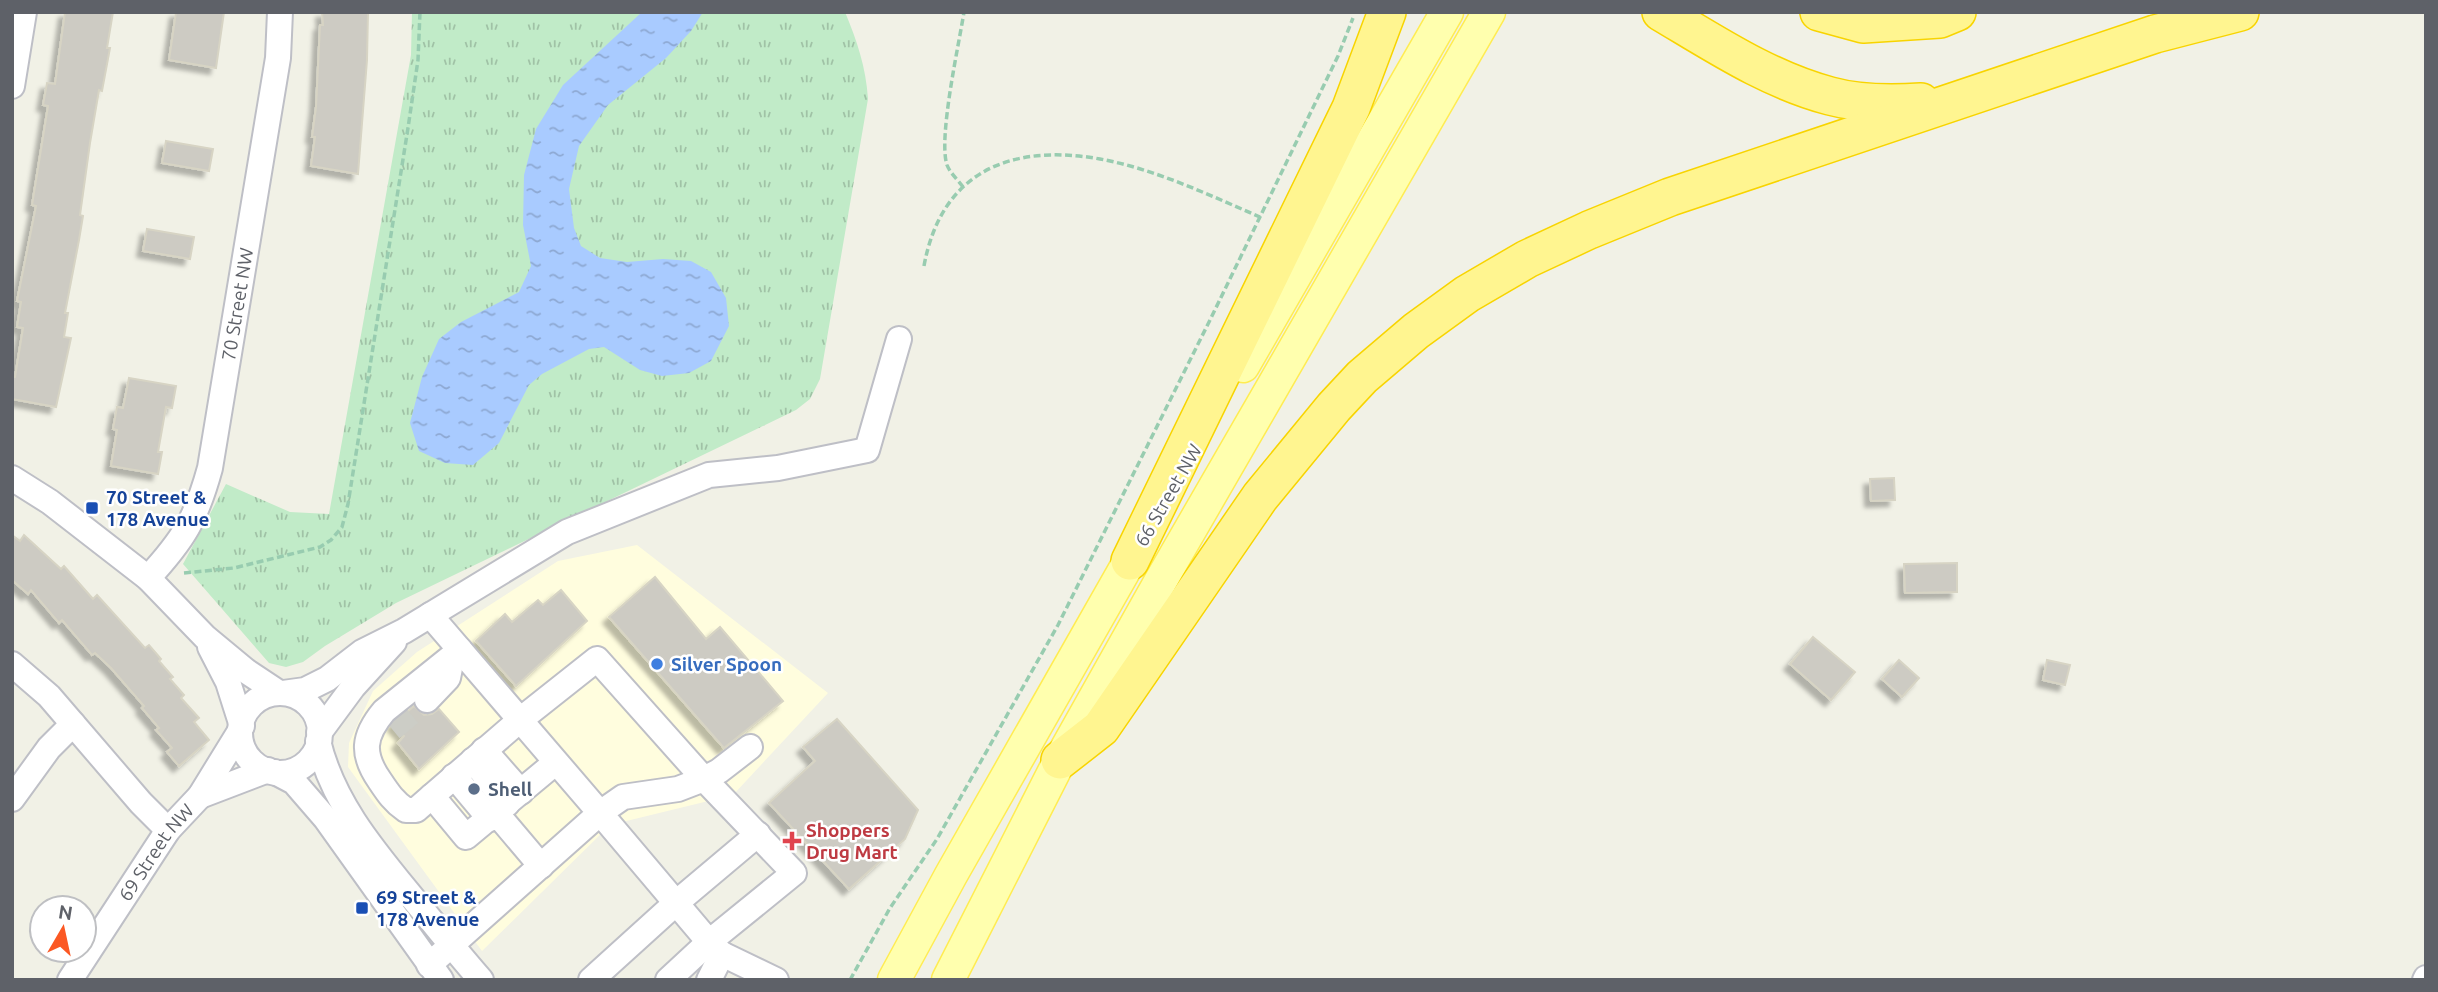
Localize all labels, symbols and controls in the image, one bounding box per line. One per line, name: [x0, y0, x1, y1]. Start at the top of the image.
street label: 70 Street NW: [217, 246, 257, 362]
street label: 66 Street NW: [1130, 440, 1206, 550]
place label: 70 Street & 178 Avenue: [106, 486, 210, 530]
marker: 70 Street & 178 Avenue: [84, 500, 100, 516]
place label: Silver Spoon: [671, 653, 782, 675]
marker: Silver Spoon: [649, 656, 665, 672]
place label: Shell: [488, 778, 533, 800]
marker: Shell: [466, 781, 482, 797]
street label: 69 Street NW: [114, 799, 198, 905]
place label: Shoppers Drug Mart: [806, 819, 898, 863]
marker: Shoppers Drug Mart: [784, 833, 800, 849]
place label: 69 Street & 178 Avenue: [376, 886, 480, 930]
north arrow: [28, 894, 98, 964]
text: N: [57, 900, 74, 924]
marker: 69 Street & 178 Avenue: [354, 900, 370, 916]

